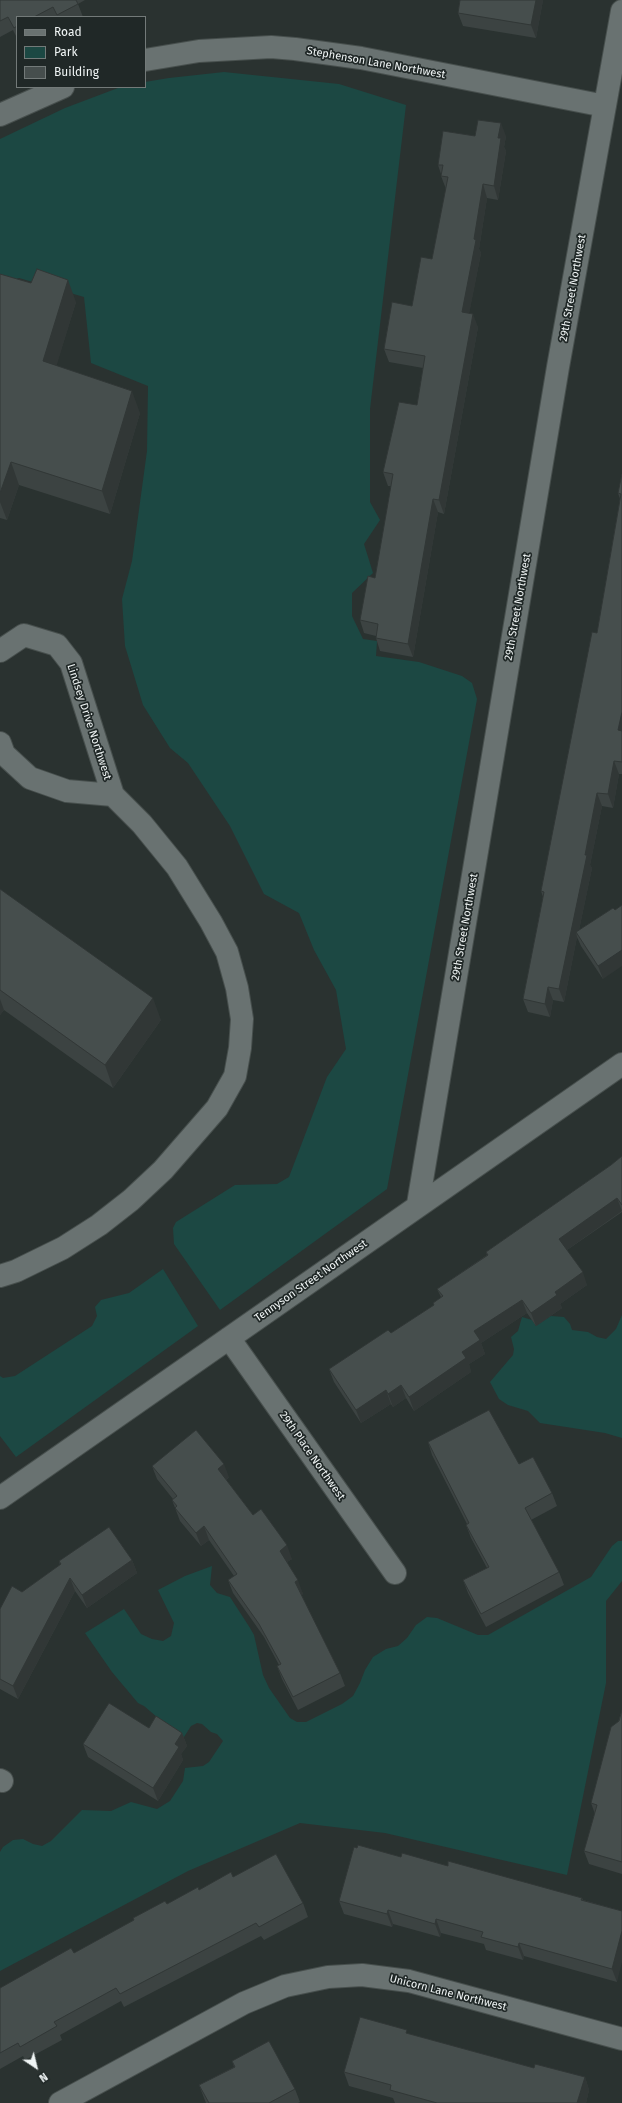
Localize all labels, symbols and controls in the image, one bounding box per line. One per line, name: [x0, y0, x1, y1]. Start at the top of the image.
legend: [16, 16, 146, 88]
text: Road: [54, 25, 82, 39]
street label: Stephenson Lane Northwest: [306, 44, 446, 82]
text: Park: [54, 45, 78, 59]
text: Building: [54, 65, 99, 79]
street label: 29th Street Northwest: [557, 233, 589, 343]
street label: 29th Street Northwest: [502, 552, 534, 662]
street label: Lindsey Drive Northwest: [64, 662, 114, 782]
street label: 29th Street Northwest: [449, 872, 481, 982]
street label: Tennyson Street Northwest: [252, 1237, 370, 1325]
street label: 29th Place Northwest: [276, 1409, 348, 1503]
street label: Unicorn Lane Northwest: [388, 1972, 508, 2014]
north arrow: [16, 2047, 56, 2087]
text: N: [36, 2070, 50, 2085]

